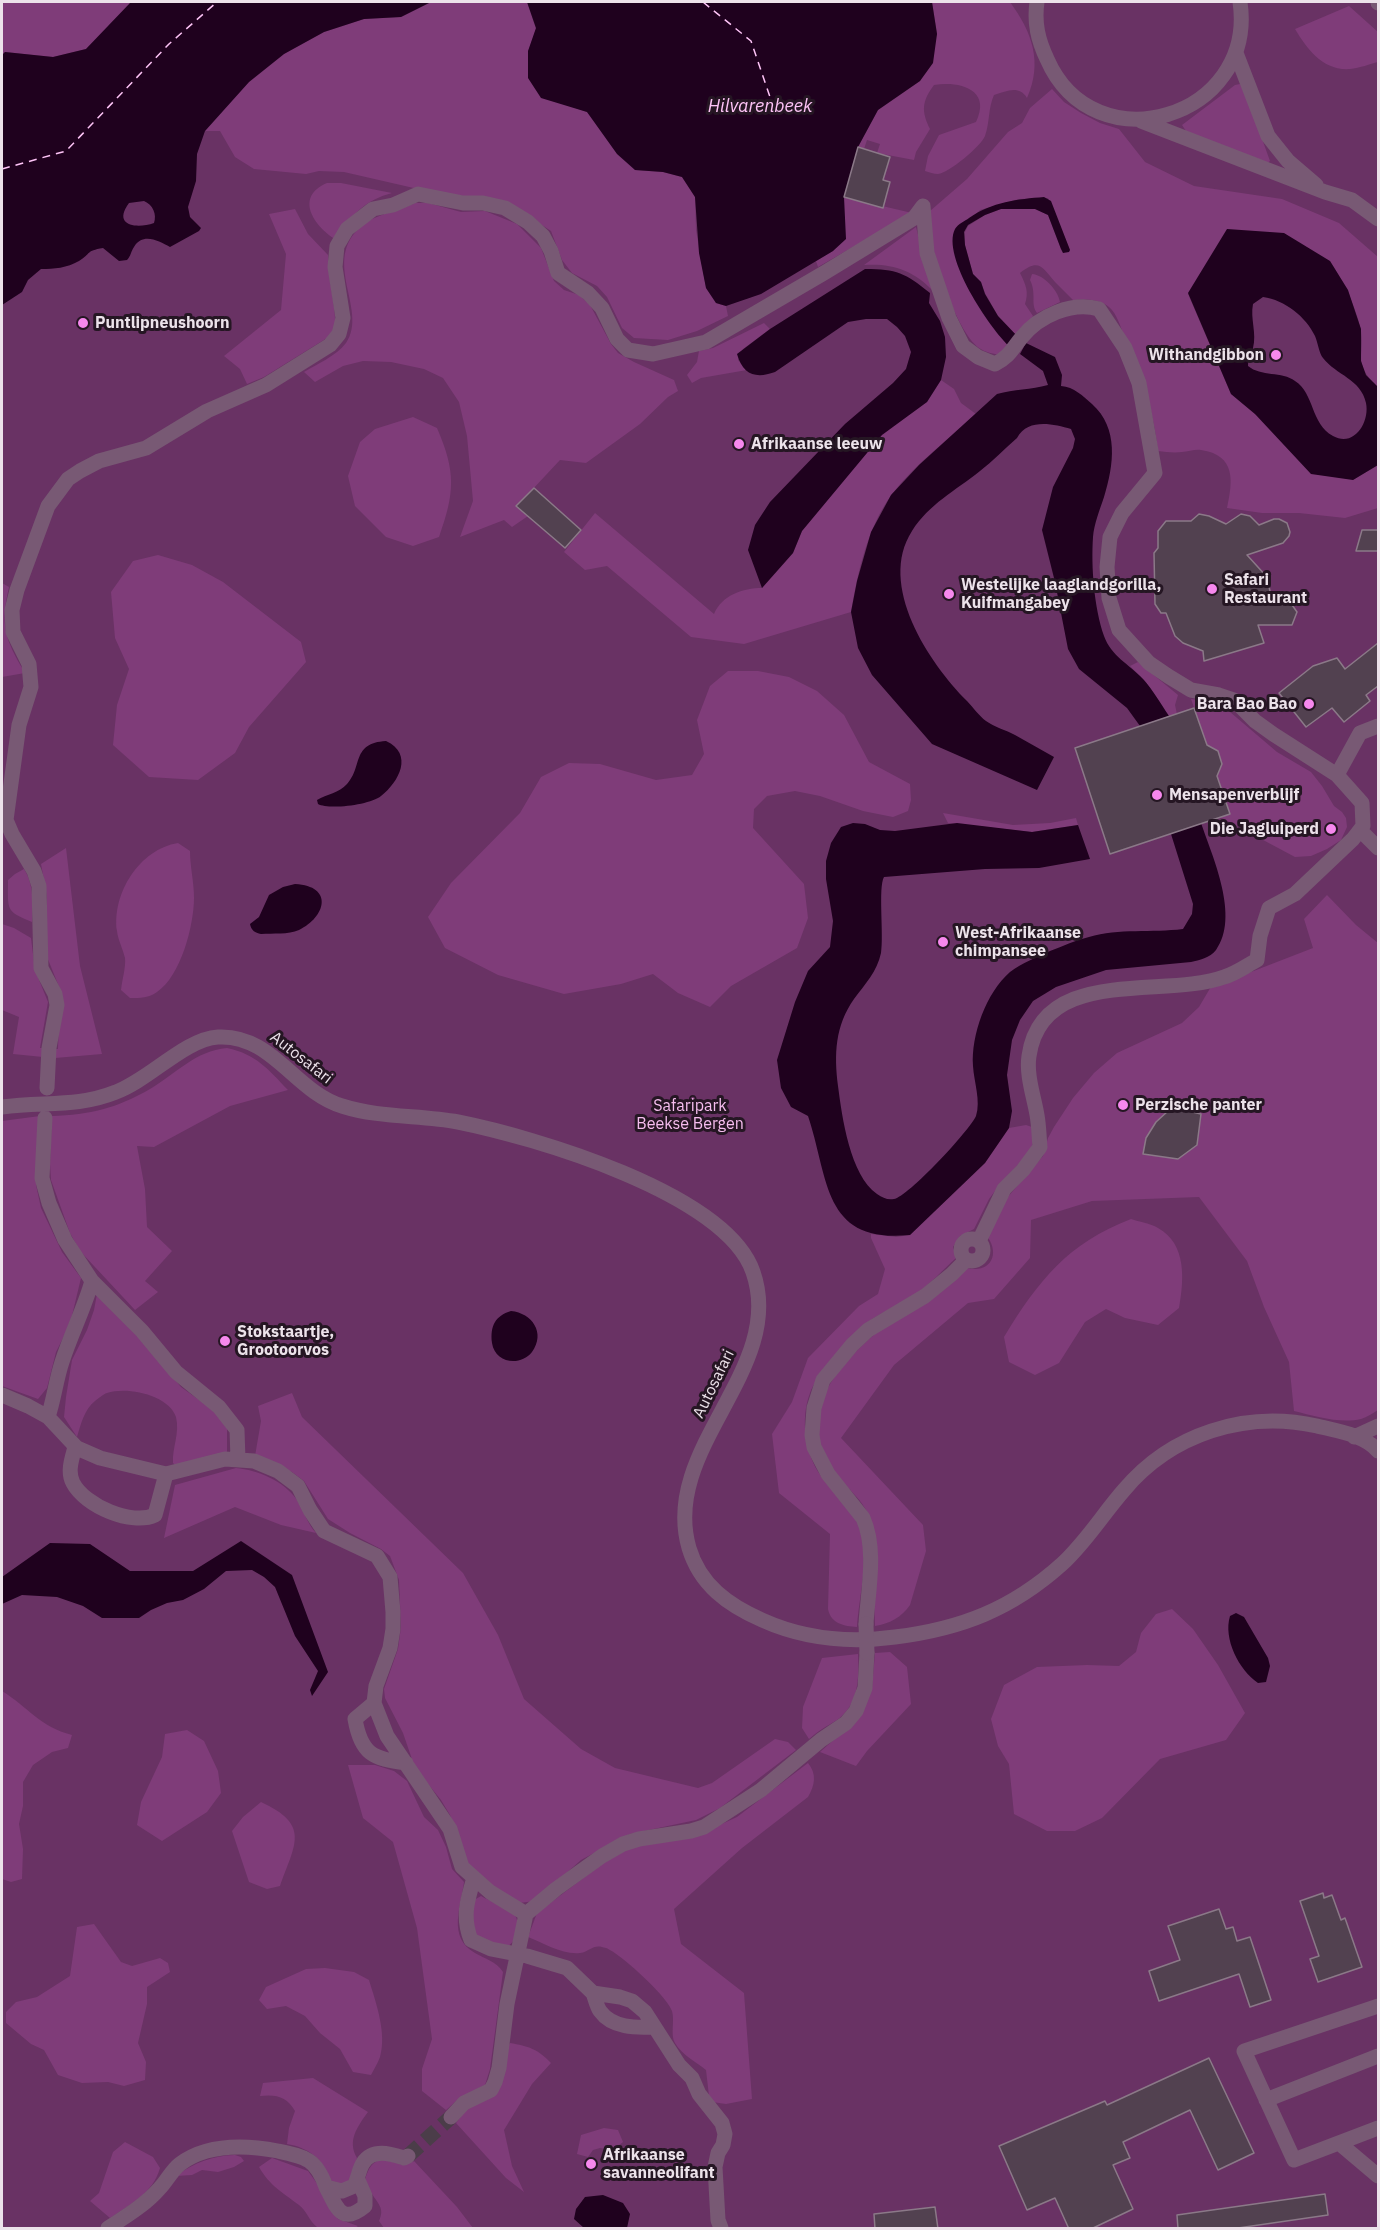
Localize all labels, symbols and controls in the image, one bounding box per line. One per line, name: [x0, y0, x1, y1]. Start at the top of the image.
water label: Hilvarenbeek: [708, 96, 812, 118]
place label: Puntlipneushoorn: [95, 313, 230, 333]
marker: Puntlipneushoorn: [76, 316, 90, 330]
place label: Withandgibbon: [1148, 345, 1264, 365]
marker: Withandgibbon: [1269, 348, 1283, 362]
place label: Afrikaanse leeuw: [751, 434, 882, 454]
marker: Afrikaanse leeuw: [732, 437, 746, 451]
place label: Safari Restaurant: [1224, 570, 1307, 608]
place label: Westelijke laaglandgorilla, Kuifmangabey: [961, 575, 1161, 613]
marker: Safari Restaurant: [1205, 582, 1219, 596]
marker: Westelijke laaglandgorilla, Kuifmangabey: [942, 587, 956, 601]
place label: Bara Bao Bao: [1197, 694, 1297, 714]
marker: Bara Bao Bao: [1302, 697, 1316, 711]
place label: Mensapenverblijf: [1169, 785, 1299, 805]
marker: Mensapenverblijf: [1150, 788, 1164, 802]
place label: Die Jagluiperd: [1210, 819, 1319, 839]
marker: Die Jagluiperd: [1324, 822, 1338, 836]
place label: West-Afrikaanse chimpansee: [955, 923, 1081, 961]
marker: West-Afrikaanse chimpansee: [936, 935, 950, 949]
street label: Autosafari: [266, 1028, 336, 1088]
place label: Perzische panter: [1135, 1095, 1262, 1115]
park label: Safaripark Beekse Bergen: [636, 1096, 744, 1134]
marker: Perzische panter: [1116, 1098, 1130, 1112]
place label: Stokstaartje, Grootoorvos: [237, 1322, 334, 1360]
marker: Stokstaartje, Grootoorvos: [218, 1334, 232, 1348]
street label: Autosafari: [689, 1347, 739, 1421]
place label: Afrikaanse savanneolifant: [603, 2145, 715, 2183]
marker: Afrikaanse savanneolifant: [584, 2157, 598, 2171]

